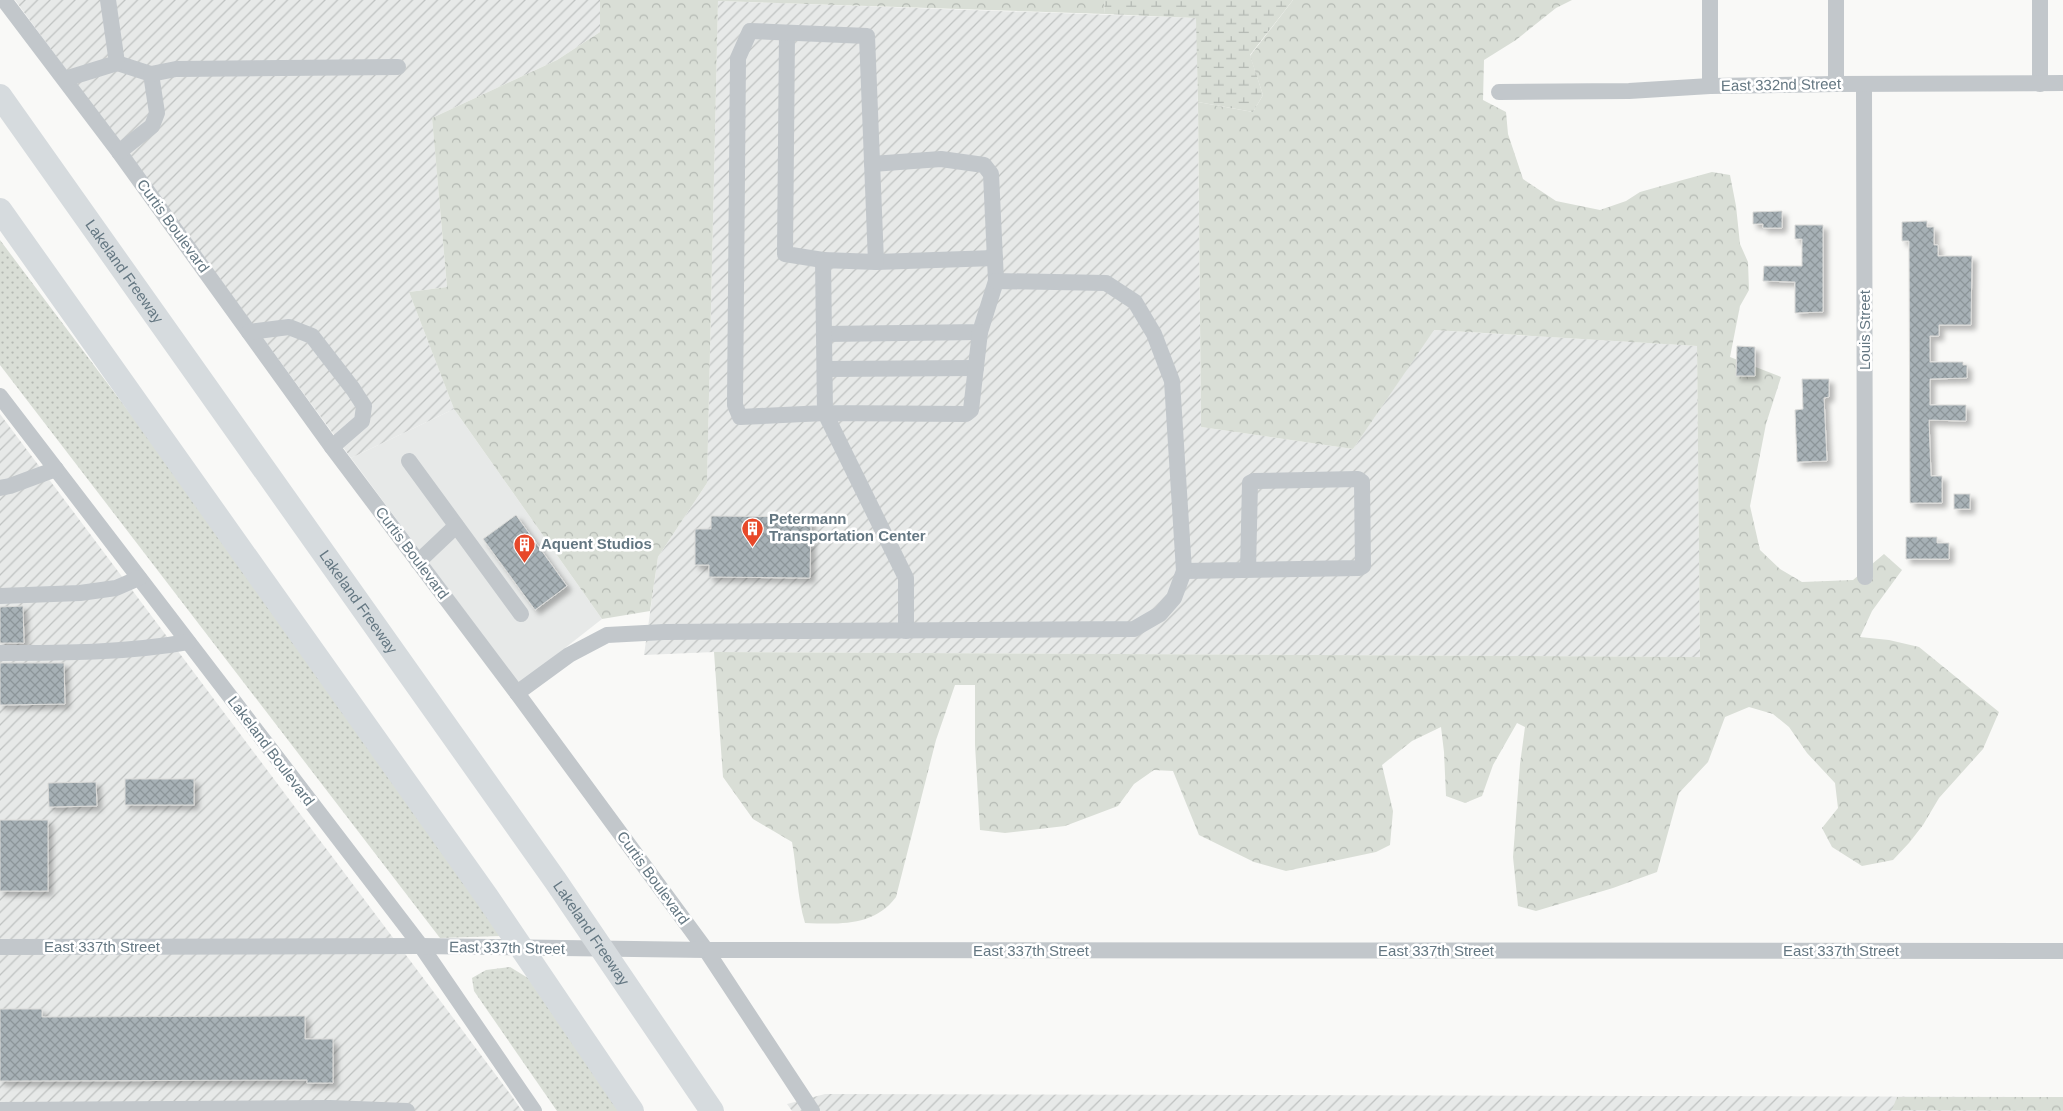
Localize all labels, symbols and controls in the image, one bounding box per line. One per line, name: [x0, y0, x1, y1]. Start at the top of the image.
street label: East 332nd Street: [1721, 75, 1842, 94]
street label: Curtis Boulevard: [134, 176, 213, 276]
street label: Lakeland Freeway: [82, 216, 167, 327]
street label: Louis Street: [1856, 289, 1873, 370]
street label: Curtis Boulevard: [372, 503, 453, 602]
place label: Petermann Transportation Center: [769, 510, 926, 544]
building icon: Petermann Transportation Center: [741, 516, 765, 547]
building icon: Aquent Studios: [513, 532, 537, 563]
place label: Aquent Studios: [541, 535, 652, 552]
street label: Lakeland Freeway: [316, 547, 401, 657]
street label: Lakeland Boulevard: [225, 693, 318, 809]
street label: Curtis Boulevard: [614, 828, 693, 928]
street label: Lakeland Freeway: [550, 878, 633, 989]
street label: East 337th Street: [44, 938, 161, 955]
street label: East 337th Street: [449, 938, 566, 957]
street label: East 337th Street: [973, 942, 1090, 959]
street label: East 337th Street: [1378, 942, 1495, 959]
street label: East 337th Street: [1783, 942, 1900, 959]

